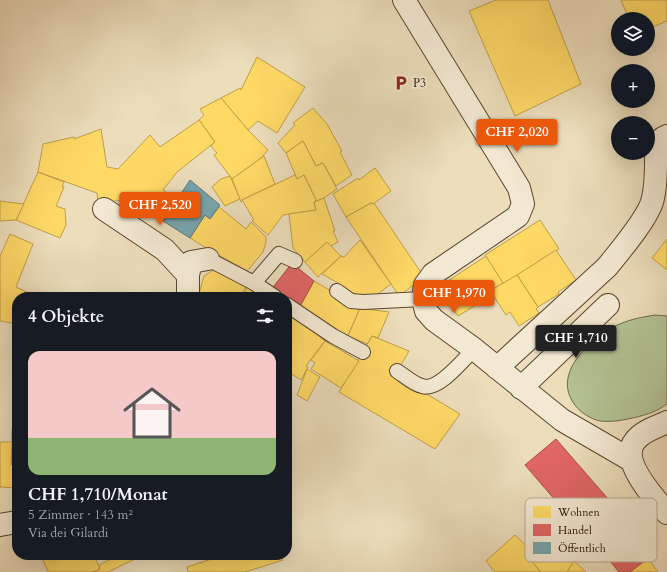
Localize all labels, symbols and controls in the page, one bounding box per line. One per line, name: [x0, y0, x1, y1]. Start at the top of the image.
map controls: [611, 12, 655, 160]
button: layers: [611, 12, 655, 56]
button: +: [611, 64, 655, 108]
parking icon: P3: [392, 74, 410, 92]
place label: P3: [413, 75, 426, 91]
button: −: [611, 116, 655, 160]
pin: CHF 2,020: [471, 119, 563, 153]
text: CHF 2,020: [485, 123, 549, 141]
pin: CHF 2,520: [114, 192, 206, 226]
text: CHF 2,520: [128, 196, 192, 214]
pin: CHF 1,970: [408, 280, 500, 314]
text: CHF 1,970: [422, 284, 486, 302]
text: 4 Objekte: [28, 305, 104, 328]
icon: filters: [254, 305, 276, 327]
pin: CHF 1,710: [530, 325, 622, 359]
text: CHF 1,710: [544, 329, 608, 347]
icon: home: [116, 377, 188, 449]
text: CHF 1,710/Monat: [28, 483, 168, 506]
legend: [525, 498, 657, 562]
text: Wohnen: [557, 505, 600, 520]
text: 5 Zimmer · 143 m²: [28, 506, 133, 524]
text: Handel: [558, 523, 592, 538]
text: Via dei Gilardi: [28, 524, 108, 542]
text: Öffentlich: [558, 541, 606, 556]

